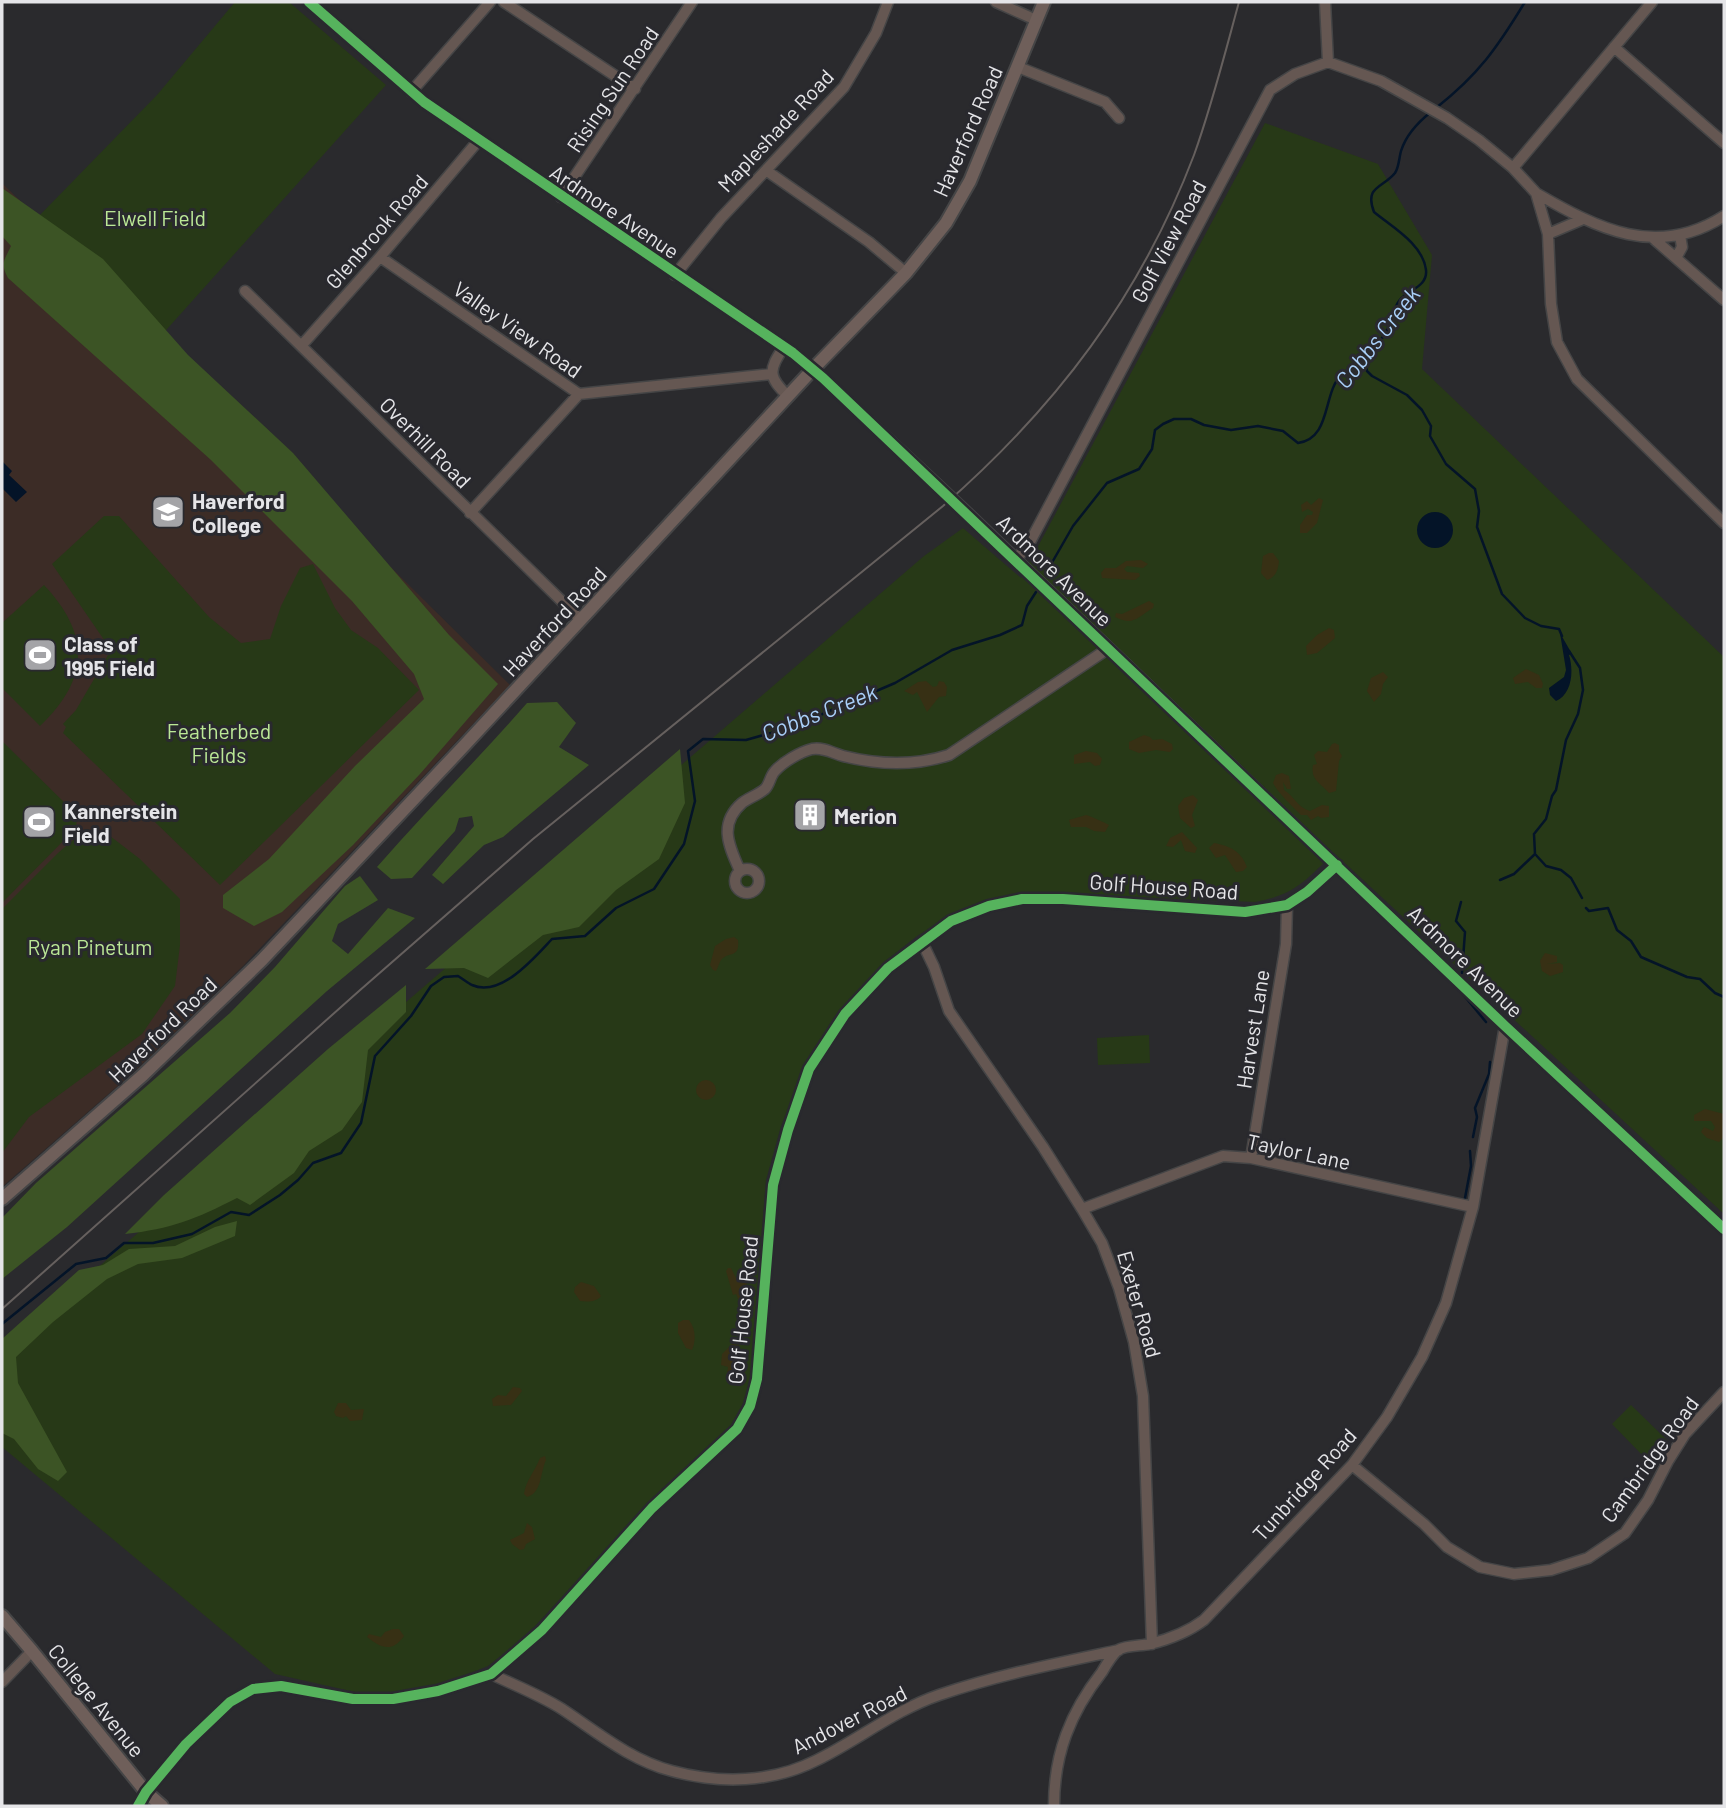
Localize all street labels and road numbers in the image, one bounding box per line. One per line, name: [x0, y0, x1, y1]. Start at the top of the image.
street label: Rising Sun Road: [561, 22, 663, 156]
street label: Haverford Road: [927, 62, 1007, 200]
street label: Mapleshade Road: [712, 63, 838, 197]
street label: Ardmore Avenue: [546, 159, 684, 263]
street label: Glenbrook Road: [320, 169, 432, 293]
street label: Golf View Road: [1125, 175, 1211, 307]
street label: Valley View Road: [449, 275, 587, 383]
street label: Overhill Road: [375, 391, 477, 493]
street label: Ardmore Avenue: [992, 509, 1118, 631]
street label: Haverford Road: [497, 561, 611, 681]
street label: Golf House Road: [1089, 868, 1239, 904]
street label: Ardmore Avenue: [1403, 900, 1529, 1022]
street label: Harvest Lane: [1230, 968, 1274, 1090]
street label: Haverford Road: [103, 971, 221, 1087]
street label: Taylor Lane: [1245, 1128, 1353, 1174]
street label: Golf House Road: [722, 1235, 762, 1385]
street label: Exeter Road: [1113, 1248, 1167, 1360]
street label: Cambridge Road: [1595, 1391, 1703, 1527]
street label: Tunbridge Road: [1247, 1423, 1361, 1545]
street label: College Avenue: [44, 1638, 150, 1762]
street label: Andover Road: [787, 1679, 911, 1759]

